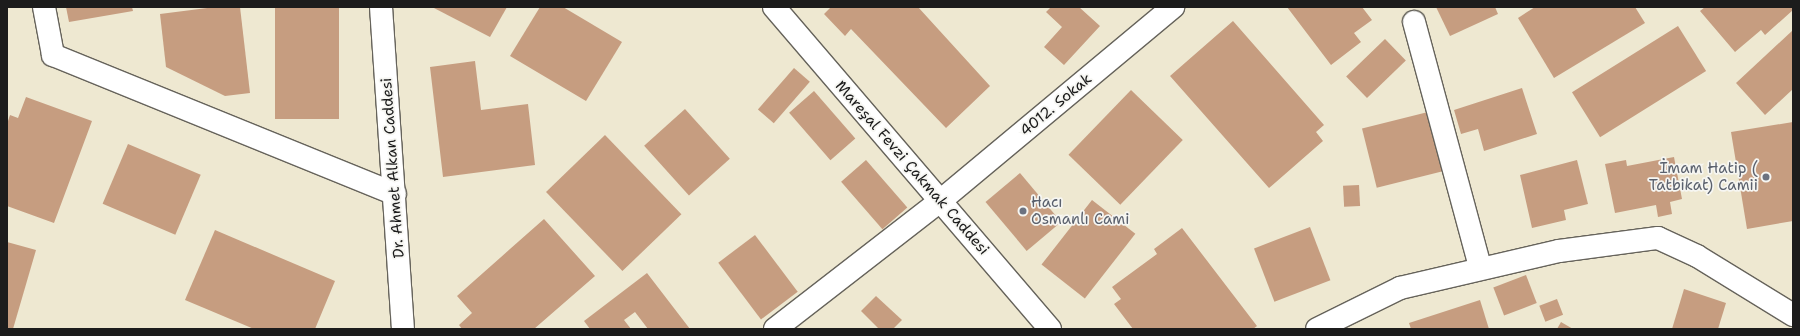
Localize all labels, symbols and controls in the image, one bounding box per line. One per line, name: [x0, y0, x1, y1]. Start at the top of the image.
street label: 4012. Sokak: [1017, 70, 1095, 140]
street label: Dr. Ahmet Alkan Caddesi: [378, 77, 408, 259]
street label: Mareşal Fevzi Çakmak Caddesi: [831, 77, 993, 259]
place label: İmam Hatip ( Tatbikat) Camii: [1649, 159, 1758, 194]
marker: İmam Hatip ( Tatbikat) Camii: [1761, 172, 1771, 182]
place label: Hacı Osmanlı Cami: [1031, 193, 1129, 228]
marker: Hacı Osmanlı Cami: [1018, 206, 1028, 216]

